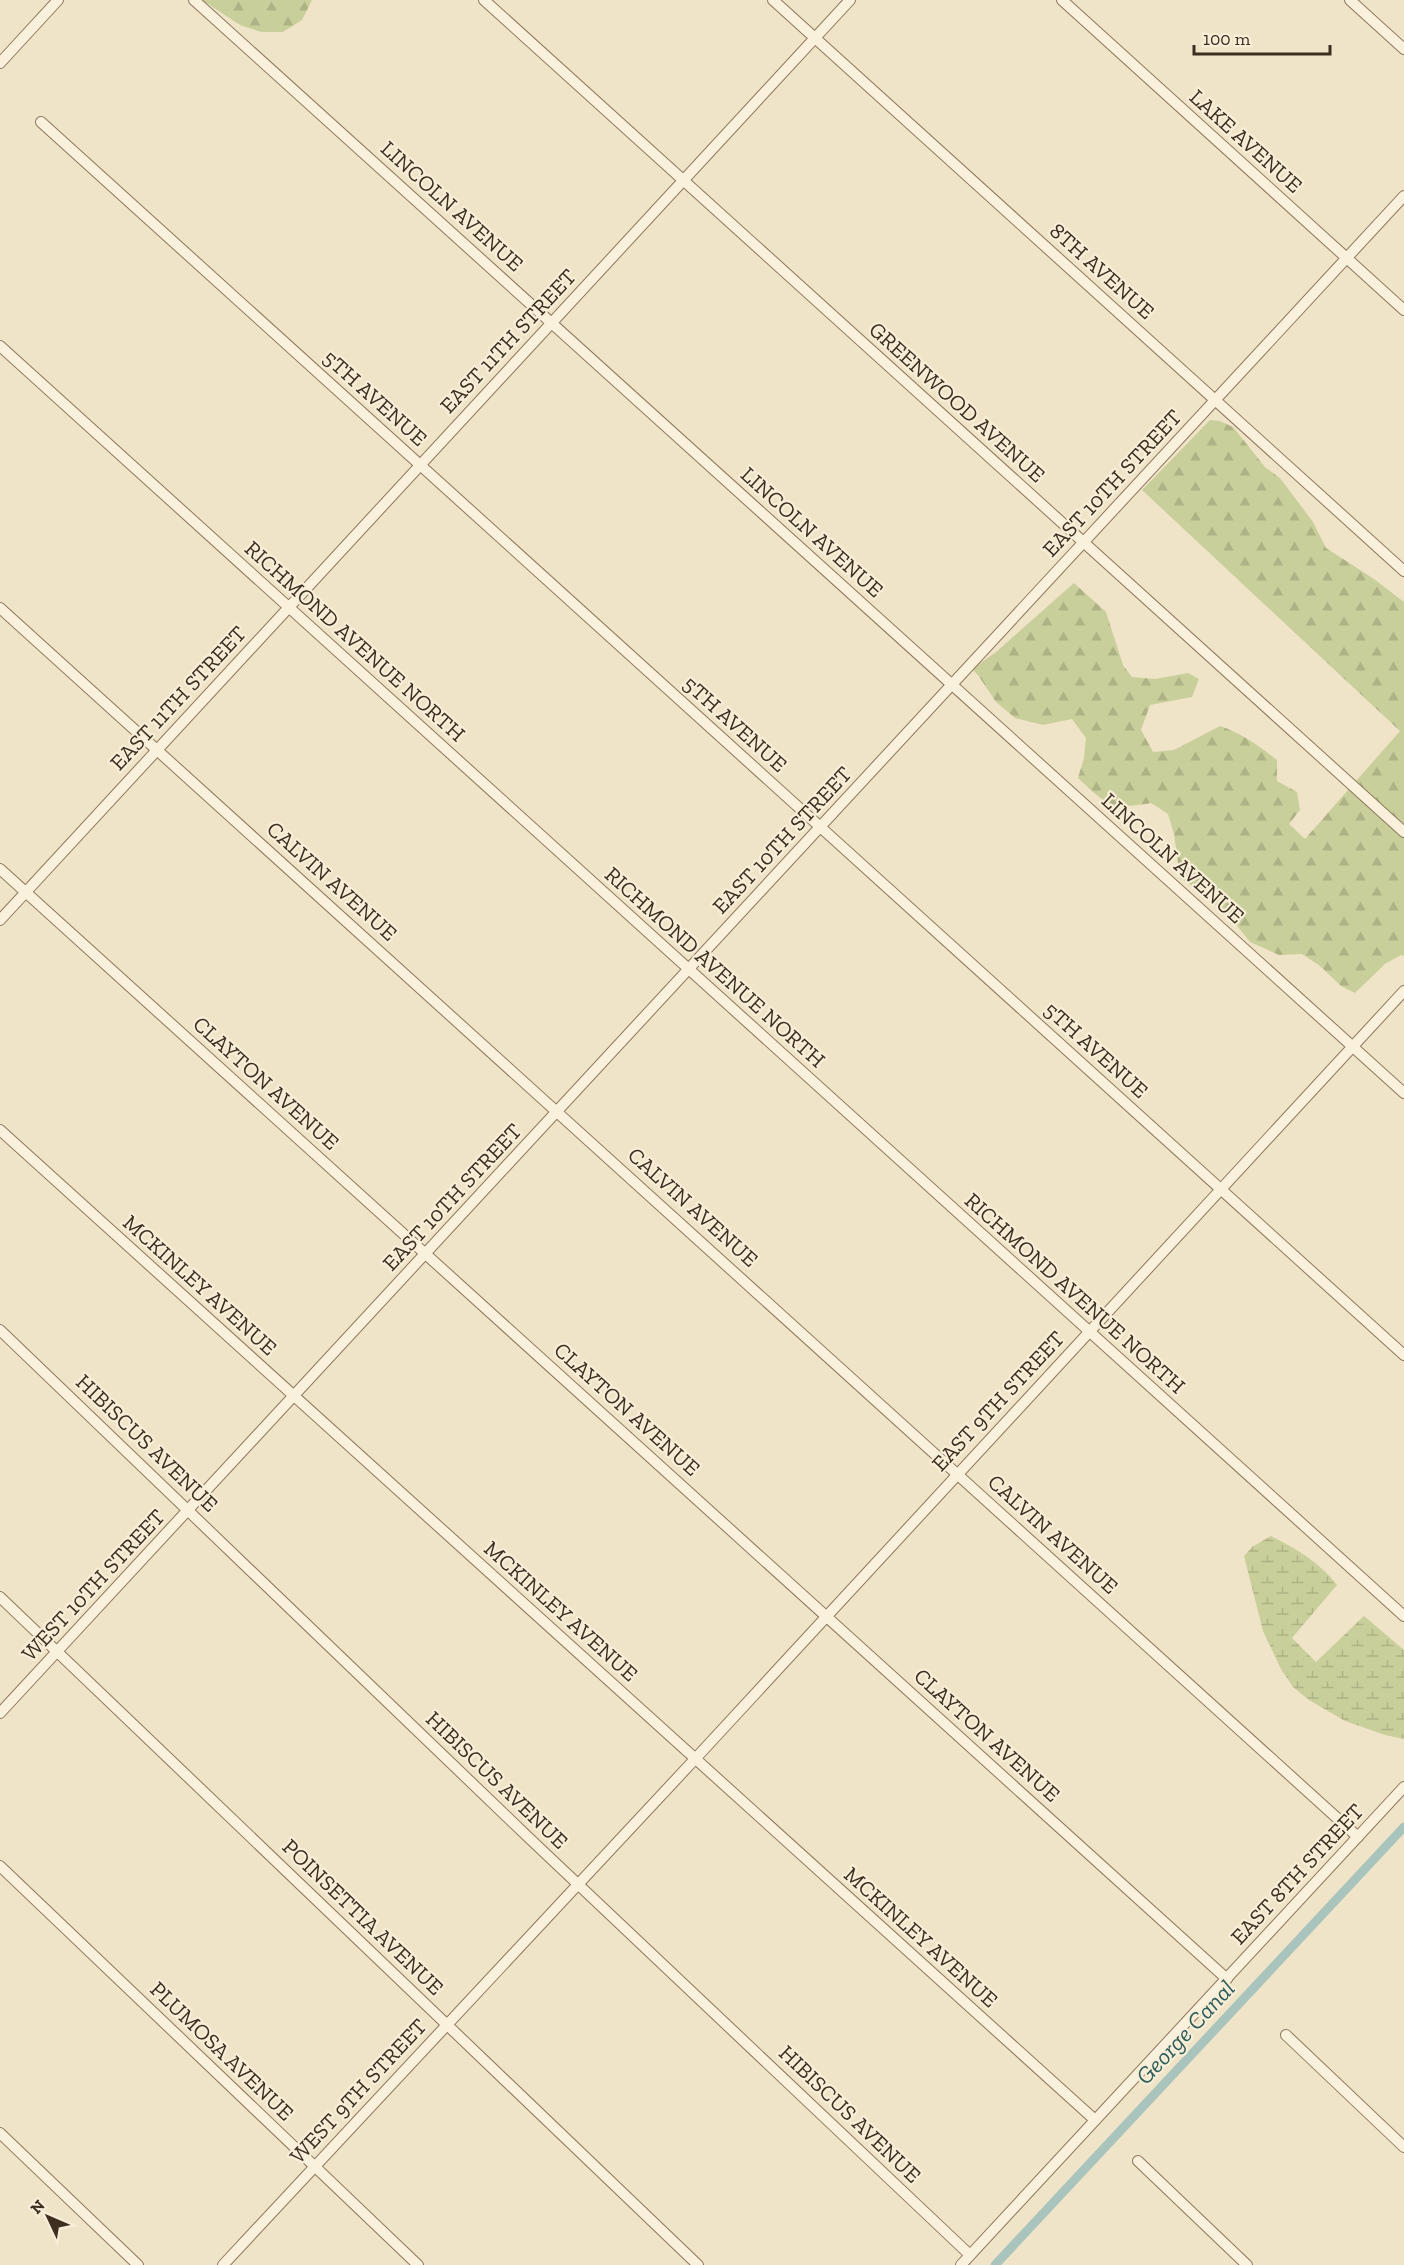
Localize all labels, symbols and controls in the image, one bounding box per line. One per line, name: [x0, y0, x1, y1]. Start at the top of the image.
scale bar: [1194, 18, 1330, 56]
text: 100 m: [1203, 28, 1251, 50]
street label: LAKE AVENUE: [1184, 83, 1308, 199]
street label: LINCOLN AVENUE: [375, 135, 529, 277]
street label: 8TH AVENUE: [1044, 217, 1160, 325]
street label: EAST 11TH STREET: [434, 263, 582, 419]
street label: GREENWOOD AVENUE: [863, 316, 1051, 488]
street label: 5TH AVENUE: [317, 344, 433, 452]
street label: EAST 10TH STREET: [1037, 403, 1188, 562]
street label: LINCOLN AVENUE: [735, 461, 889, 603]
street label: RICHMOND AVENUE NORTH: [239, 535, 471, 747]
street label: EAST 11TH STREET: [104, 620, 252, 776]
street label: 5TH AVENUE: [677, 670, 793, 778]
street label: EAST 10TH STREET: [707, 760, 858, 919]
street label: LINCOLN AVENUE: [1096, 787, 1250, 929]
street label: CALVIN AVENUE: [261, 815, 403, 947]
street label: RICHMOND AVENUE NORTH: [599, 861, 831, 1073]
street label: 5TH AVENUE: [1038, 996, 1154, 1104]
street label: CLAYTON AVENUE: [187, 1010, 345, 1156]
street label: EAST 10TH STREET: [377, 1117, 528, 1276]
street label: CALVIN AVENUE: [622, 1141, 764, 1273]
street label: RICHMOND AVENUE NORTH: [959, 1187, 1191, 1399]
street label: MCKINLEY AVENUE: [117, 1209, 283, 1361]
street label: EAST 9TH STREET: [926, 1325, 1070, 1477]
street label: CLAYTON AVENUE: [548, 1336, 706, 1482]
street label: HIBISCUS AVENUE: [70, 1368, 224, 1518]
street label: CALVIN AVENUE: [982, 1468, 1124, 1600]
street label: WEST 10TH STREET: [16, 1503, 171, 1667]
street label: MCKINLEY AVENUE: [478, 1535, 644, 1687]
street label: CLAYTON AVENUE: [908, 1662, 1066, 1808]
street label: HIBISCUS AVENUE: [420, 1705, 574, 1855]
street label: EAST 8TH STREET: [1225, 1798, 1369, 1950]
street label: POINSETTIA AVENUE: [277, 1833, 449, 2001]
street label: MCKINLEY AVENUE: [838, 1861, 1004, 2013]
water label: George Canal: [1129, 1974, 1241, 2090]
street label: PLUMOSA AVENUE: [145, 1976, 299, 2126]
street label: WEST 9TH STREET: [284, 2013, 432, 2169]
street label: HIBISCUS AVENUE: [773, 2039, 927, 2189]
north arrow: [18, 2187, 78, 2247]
text: N: [27, 2196, 49, 2218]

